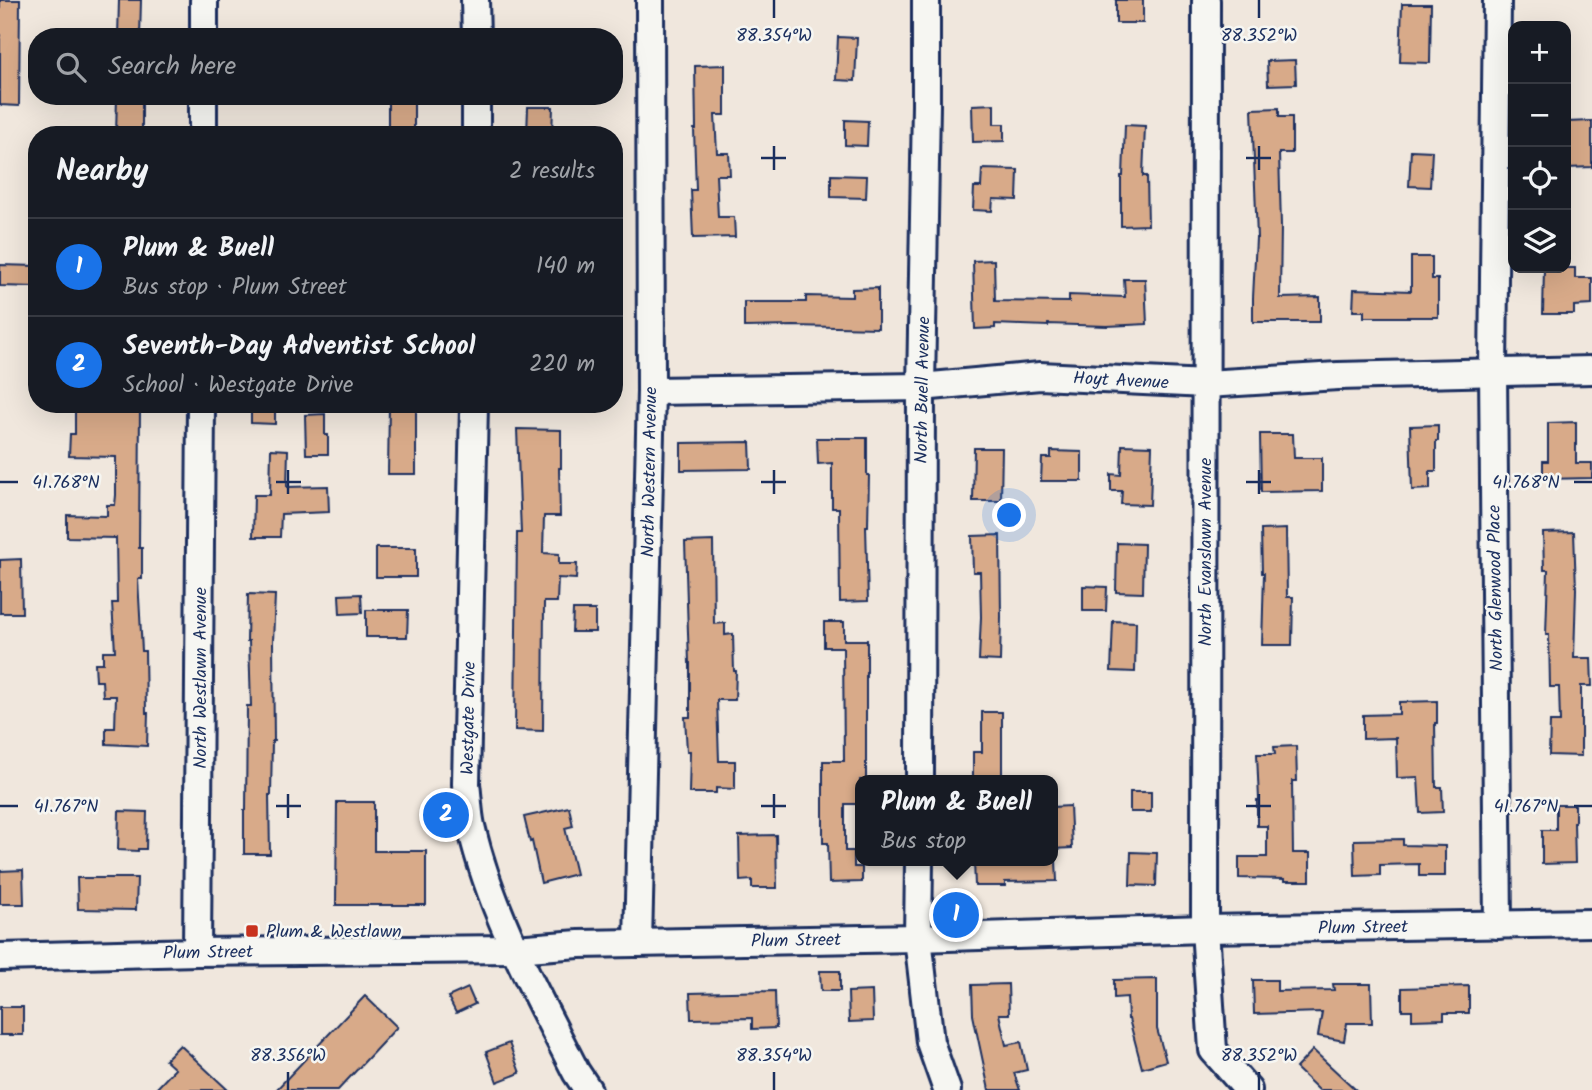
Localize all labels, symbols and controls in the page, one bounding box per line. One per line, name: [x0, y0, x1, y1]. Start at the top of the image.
map controls: [1508, 21, 1571, 273]
button: +: [1508, 21, 1571, 84]
text: 88.354°W: [736, 22, 812, 51]
text: 88.352°W: [1221, 22, 1297, 51]
search box: [28, 28, 623, 105]
text: Search here: [108, 46, 236, 88]
icon: search: [52, 48, 90, 86]
button: −: [1508, 84, 1571, 147]
button: locate: [1508, 147, 1571, 210]
text: Nearby: [56, 148, 148, 196]
text: 2 results: [509, 154, 595, 190]
button: layers: [1508, 210, 1571, 273]
text: Plum & Buell: [123, 228, 274, 270]
text: 1: [76, 249, 82, 285]
text: 140 m: [536, 249, 595, 285]
text: Bus stop · Plum Street: [123, 270, 347, 306]
street label: North Buell Avenue: [908, 316, 939, 464]
text: Seventh-Day Adventist School: [123, 326, 476, 368]
text: 2: [72, 347, 86, 383]
text: 220 m: [529, 347, 595, 383]
street label: Hoyt Avenue: [1072, 365, 1170, 398]
text: School · Westgate Drive: [123, 368, 353, 404]
street label: North Western Avenue: [635, 386, 666, 558]
street label: North Evanslawn Avenue: [1192, 458, 1221, 646]
text: 41.768°N: [32, 469, 100, 498]
text: 41.768°N: [1492, 469, 1560, 498]
your location: [992, 498, 1026, 532]
street label: North Glenwood Place: [1481, 504, 1512, 672]
street label: North Westlawn Avenue: [187, 587, 216, 769]
street label: Westgate Drive: [454, 661, 485, 775]
popup: [855, 775, 1058, 866]
text: Plum & Buell: [881, 782, 1032, 824]
pin: 2: [423, 789, 469, 841]
text: 41.767°N: [34, 793, 98, 822]
text: 41.767°N: [1494, 793, 1558, 822]
text: Bus stop: [881, 824, 966, 860]
pin: 1: [933, 889, 979, 941]
street label: Plum Street: [1318, 913, 1409, 944]
place label: Plum & Westlawn: [266, 918, 402, 947]
marker: Plum & Westlawn: [244, 923, 260, 939]
street label: Plum Street: [751, 926, 842, 957]
street label: Plum Street: [163, 938, 254, 969]
text: 88.356°W: [250, 1042, 326, 1071]
text: 88.354°W: [736, 1042, 812, 1071]
text: 88.352°W: [1221, 1042, 1297, 1071]

